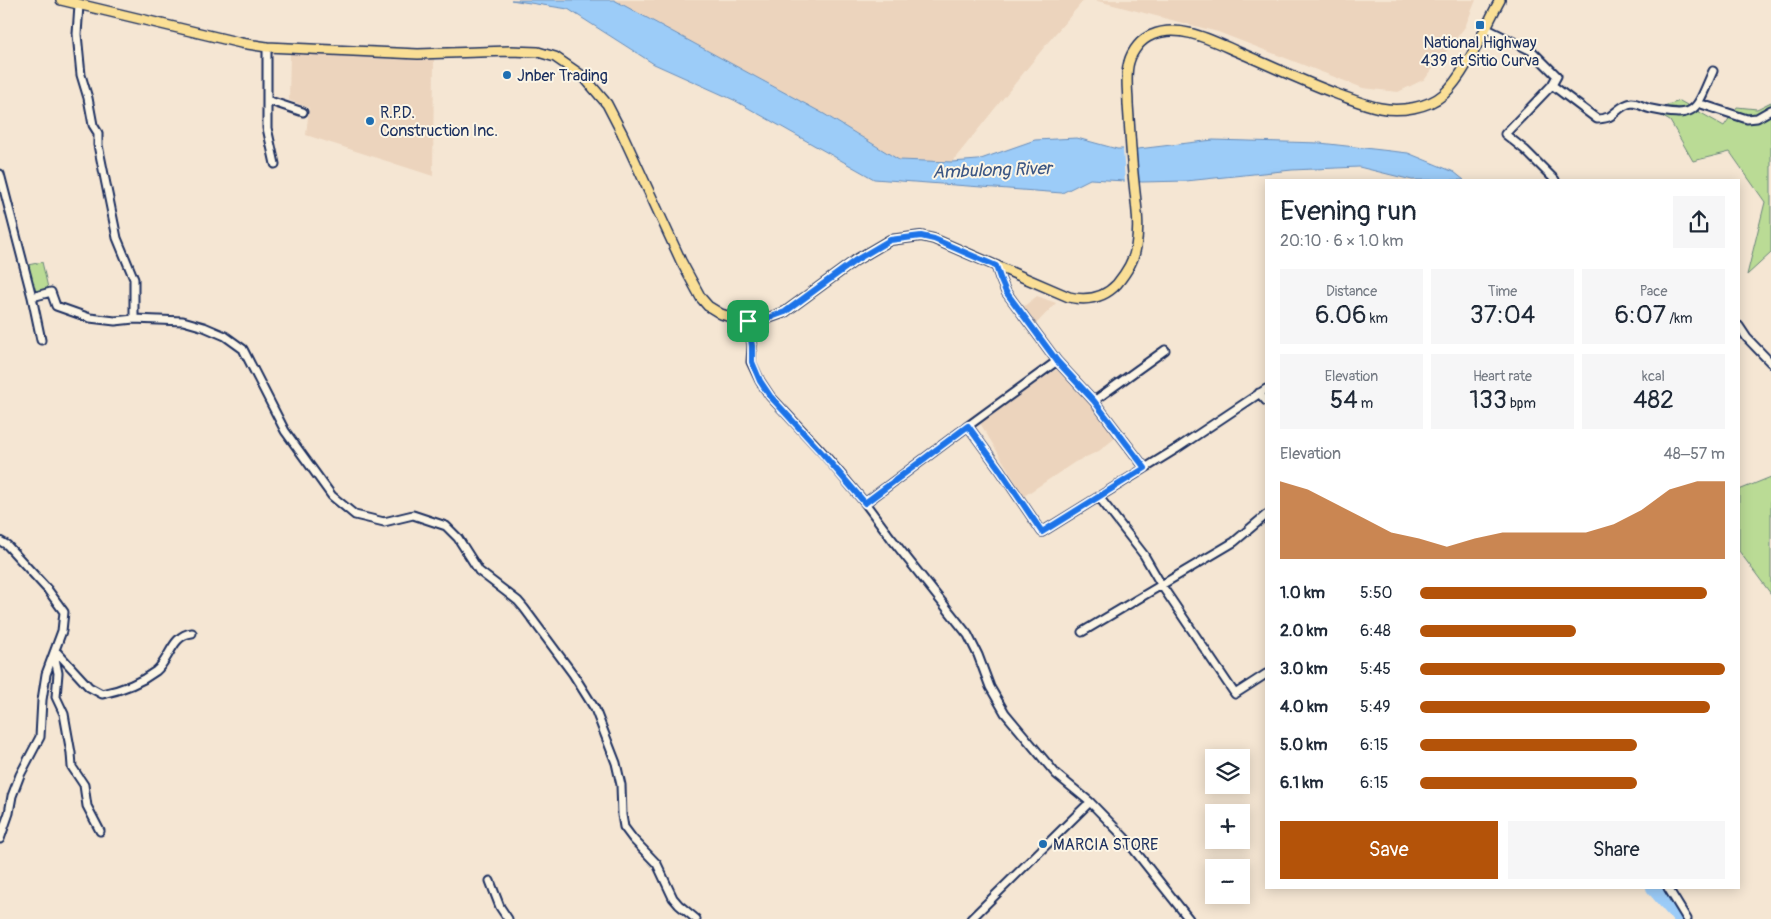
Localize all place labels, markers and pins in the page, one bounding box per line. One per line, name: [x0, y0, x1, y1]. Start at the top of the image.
marker: National Highway 439 at Sitio Curva: [1474, 19, 1486, 31]
place label: National Highway 439 at Sitio Curva: [1421, 33, 1539, 71]
place label: Jnber Trading: [517, 66, 608, 86]
marker: Jnber Trading: [501, 69, 513, 81]
place label: R.P.D. Construction Inc.: [380, 103, 498, 141]
marker: R.P.D. Construction Inc.: [364, 115, 376, 127]
pin: [727, 300, 769, 342]
place label: MARCIA STORE: [1053, 835, 1158, 855]
marker: MARCIA STORE: [1037, 838, 1049, 850]

